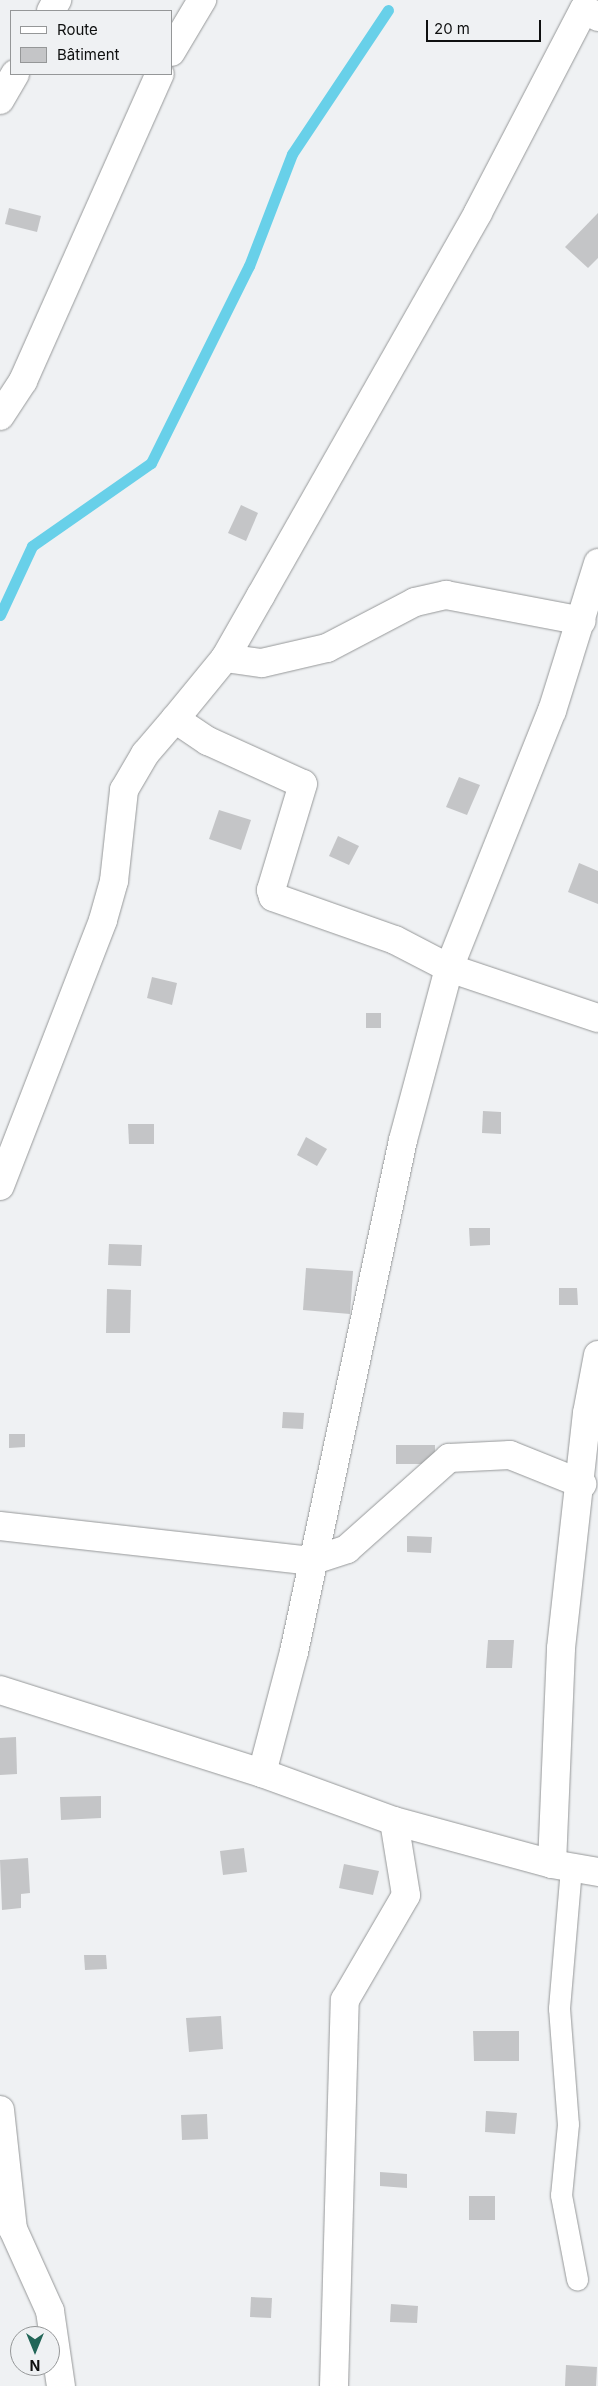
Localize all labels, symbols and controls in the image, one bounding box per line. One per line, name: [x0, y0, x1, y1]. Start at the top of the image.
legend: [10, 10, 172, 75]
scale bar: [428, 10, 543, 42]
text: 20 m: [434, 19, 470, 38]
text: Route: [57, 20, 98, 39]
text: Bâtiment: [57, 45, 119, 64]
north arrow: [10, 2326, 60, 2376]
text: N: [30, 2357, 40, 2374]

